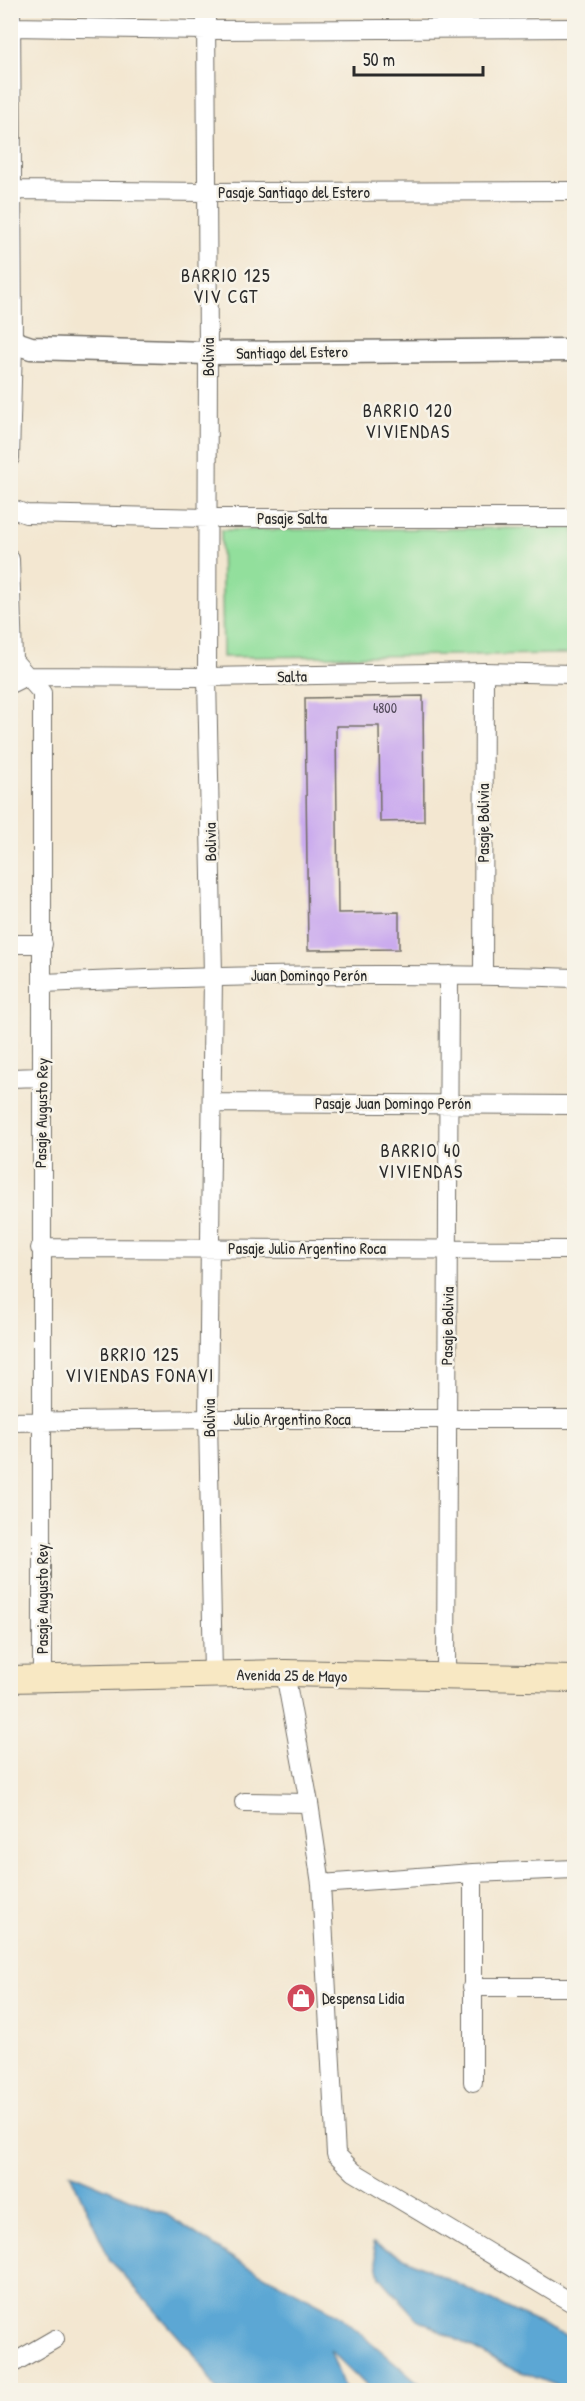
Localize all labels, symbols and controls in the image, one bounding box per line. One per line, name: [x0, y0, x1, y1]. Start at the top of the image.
scale bar: [354, 39, 483, 77]
text: 50 m: [363, 47, 395, 72]
street label: Pasaje Santiago del Estero: [218, 181, 371, 203]
district label: BARRIO 125 VIV CGT: [181, 263, 271, 309]
street label: Bolivia: [197, 338, 219, 376]
street label: Santiago del Estero: [236, 340, 349, 364]
district label: BARRIO 120 VIVIENDAS: [363, 398, 453, 444]
street label: Pasaje Salta: [257, 507, 327, 529]
street label: Salta: [277, 665, 307, 687]
house number: 4800: [373, 698, 397, 717]
street label: Pasaje Bolivia: [472, 784, 494, 862]
street label: Bolivia: [199, 822, 221, 862]
street label: Juan Domingo Perón: [251, 964, 367, 986]
street label: Pasaje Augusto Rey: [29, 1058, 53, 1168]
street label: Pasaje Juan Domingo Perón: [315, 1092, 471, 1114]
district label: BARRIO 40 VIVIENDAS: [378, 1138, 464, 1184]
street label: Pasaje Julio Argentino Roca: [228, 1237, 386, 1259]
street label: Pasaje Bolivia: [435, 1286, 459, 1366]
district label: BRRIO 125 VIVIENDAS FONAVI: [65, 1342, 215, 1388]
street label: Bolivia: [198, 1399, 220, 1437]
street label: Julio Argentino Roca: [233, 1408, 351, 1430]
street label: Pasaje Augusto Rey: [31, 1544, 53, 1654]
street label: Avenida 25 de Mayo: [236, 1663, 348, 1687]
shop icon: Despensa Lidia: [285, 1982, 317, 2014]
place label: Despensa Lidia: [322, 1987, 404, 2009]

